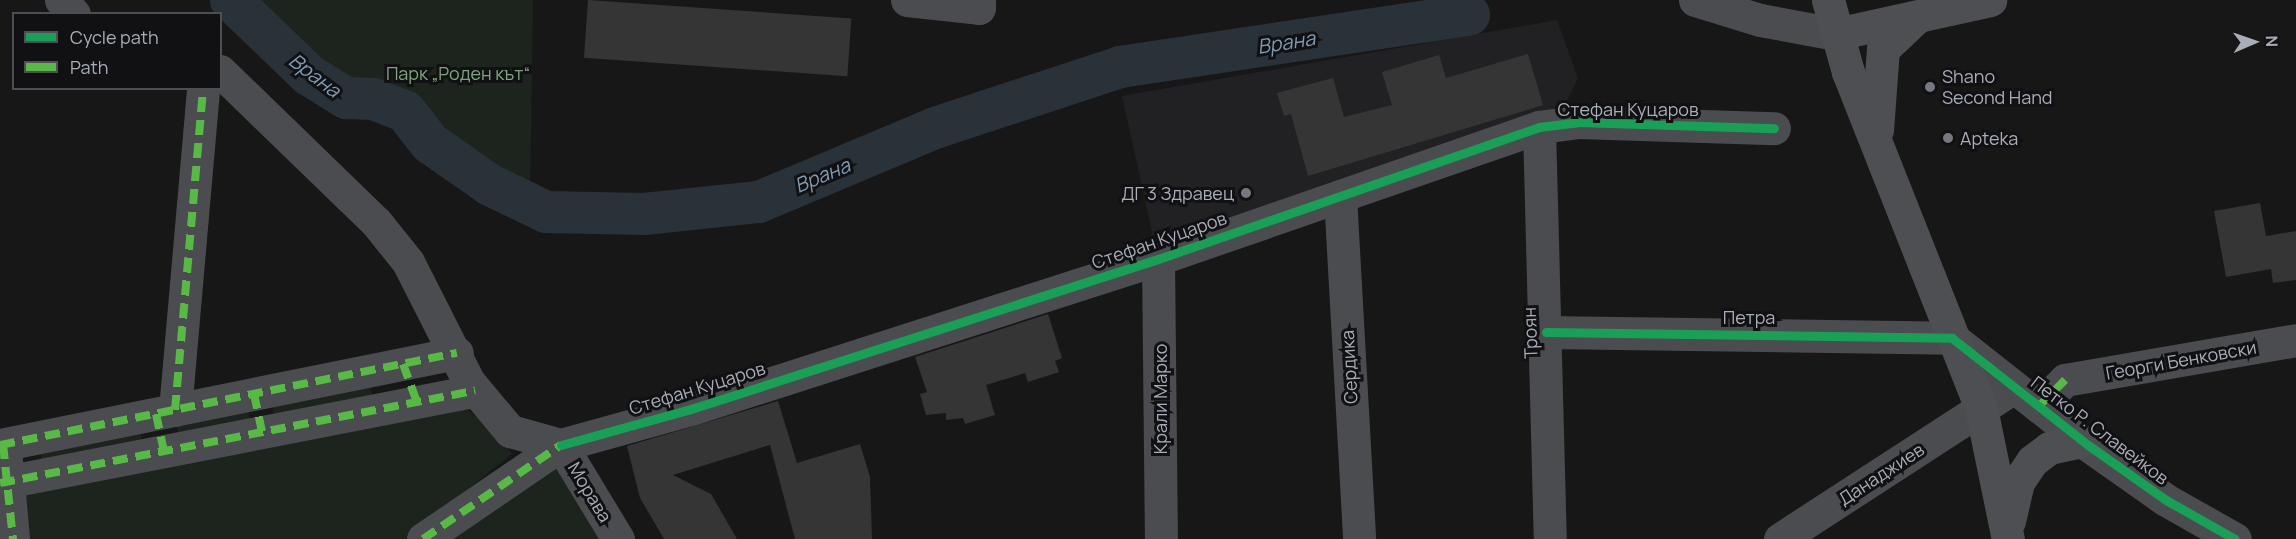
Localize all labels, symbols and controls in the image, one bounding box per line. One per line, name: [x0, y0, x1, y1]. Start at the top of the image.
legend: [12, 12, 222, 90]
north arrow: [2224, 12, 2284, 72]
text: Cycle path: [70, 25, 159, 49]
water label: Врана: [1255, 26, 1317, 58]
text: N: [2261, 35, 2283, 48]
water label: Врана: [285, 48, 345, 102]
text: Path: [70, 55, 108, 79]
park label: Парк „Роден кът“: [386, 62, 530, 84]
place label: Shano Second Hand: [1942, 66, 2052, 109]
marker: Shano Second Hand: [1923, 80, 1937, 94]
street label: Стефан Куцаров: [1557, 98, 1699, 120]
place label: Apteka: [1960, 127, 2018, 149]
marker: Apteka: [1941, 131, 1955, 145]
water label: Врана: [791, 153, 853, 197]
place label: ДГ 3 Здравец: [1121, 182, 1234, 204]
marker: ДГ 3 Здравец: [1239, 186, 1253, 200]
street label: Стефан Куцаров: [1089, 207, 1229, 273]
street label: Петра: [1723, 306, 1775, 328]
street label: Троян: [1518, 307, 1542, 359]
street label: Сердика: [1336, 329, 1362, 405]
street label: Георги Бенковски: [2104, 336, 2258, 384]
street label: Крали Марко: [1149, 344, 1171, 454]
street label: Стефан Куцаров: [626, 357, 768, 419]
street label: Петко Р. Славейков: [2027, 371, 2173, 489]
street label: Данаджиев: [1834, 438, 1928, 510]
street label: Морава: [564, 458, 616, 526]

